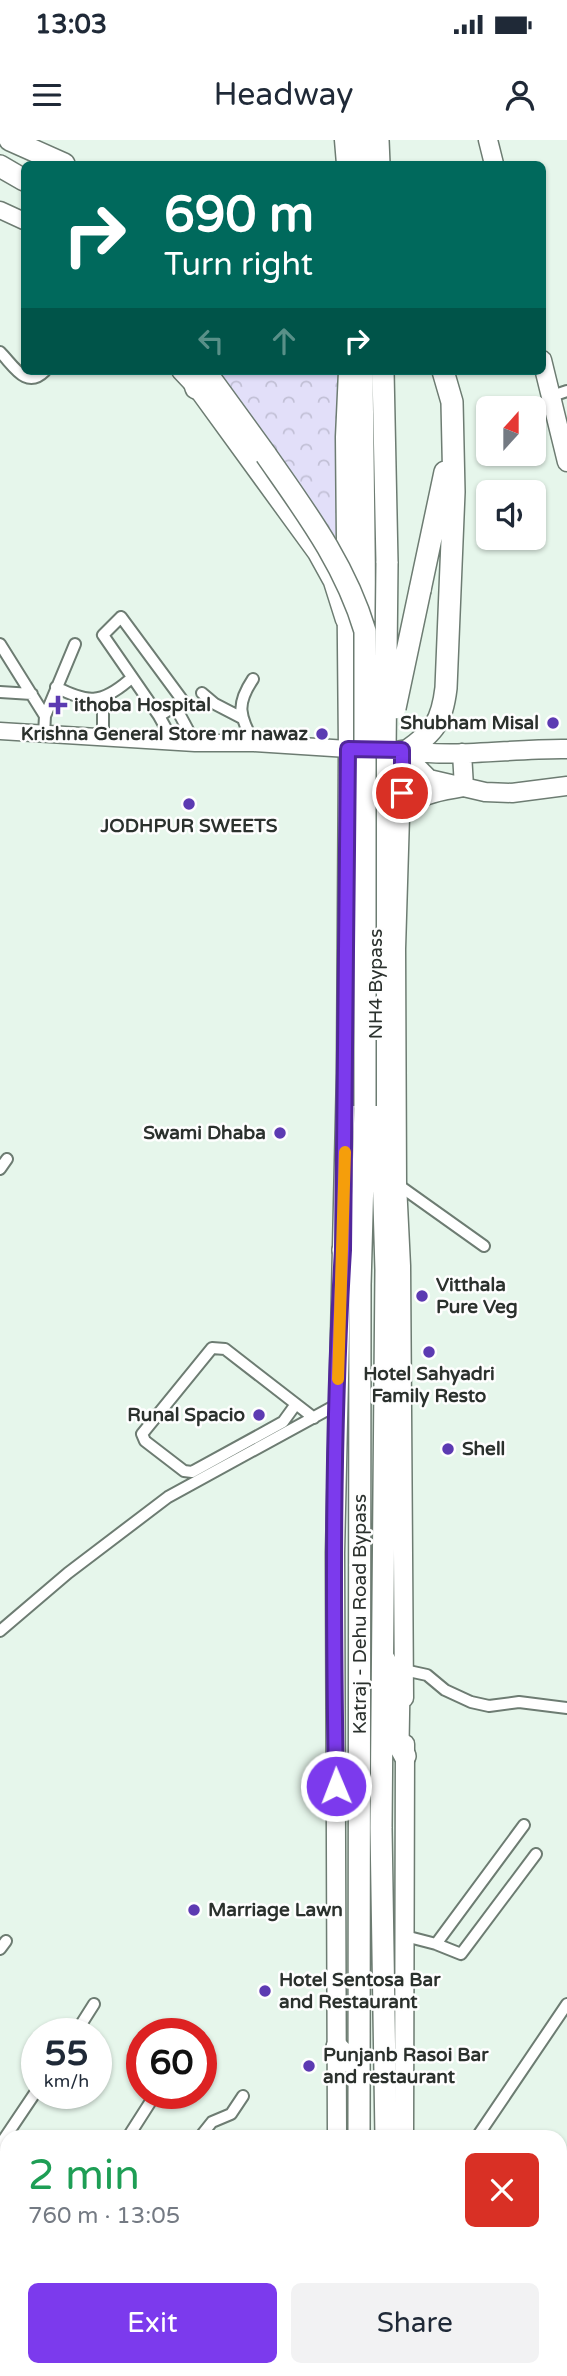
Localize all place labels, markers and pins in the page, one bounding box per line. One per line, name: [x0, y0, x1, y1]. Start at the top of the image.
place label: ithoba Hospital: [74, 694, 211, 717]
marker: ithoba Hospital: [48, 695, 68, 715]
place label: Shubham Misal: [400, 712, 539, 734]
marker: Shubham Misal: [545, 715, 561, 731]
place label: Krishna General Store mr nawaz: [21, 723, 309, 745]
marker: Krishna General Store mr nawaz: [314, 726, 330, 742]
pin: [372, 763, 432, 823]
marker: JODHPUR SWEETS: [181, 796, 197, 812]
place label: JODHPUR SWEETS: [100, 815, 278, 837]
place label: Swami Dhaba: [143, 1122, 266, 1144]
marker: Swami Dhaba: [272, 1125, 288, 1141]
place label: Vitthala Pure Veg: [436, 1274, 518, 1319]
marker: Vitthala Pure Veg: [414, 1288, 430, 1304]
marker: Hotel Sahyadri Family Resto: [421, 1344, 437, 1360]
place label: Hotel Sahyadri Family Resto: [363, 1363, 495, 1408]
place label: Runal Spacio: [127, 1404, 245, 1427]
marker: Runal Spacio: [251, 1407, 267, 1423]
place label: Shell: [462, 1438, 505, 1460]
marker: Shell: [440, 1441, 456, 1457]
place label: Marriage Lawn: [208, 1899, 343, 1922]
marker: Marriage Lawn: [186, 1902, 202, 1918]
place label: Hotel Sentosa Bar and Restaurant: [279, 1969, 441, 2013]
marker: Hotel Sentosa Bar and Restaurant: [257, 1983, 273, 1999]
place label: Punjanb Rasoi Bar and restaurant: [323, 2044, 489, 2088]
marker: Punjanb Rasoi Bar and restaurant: [301, 2058, 317, 2074]

